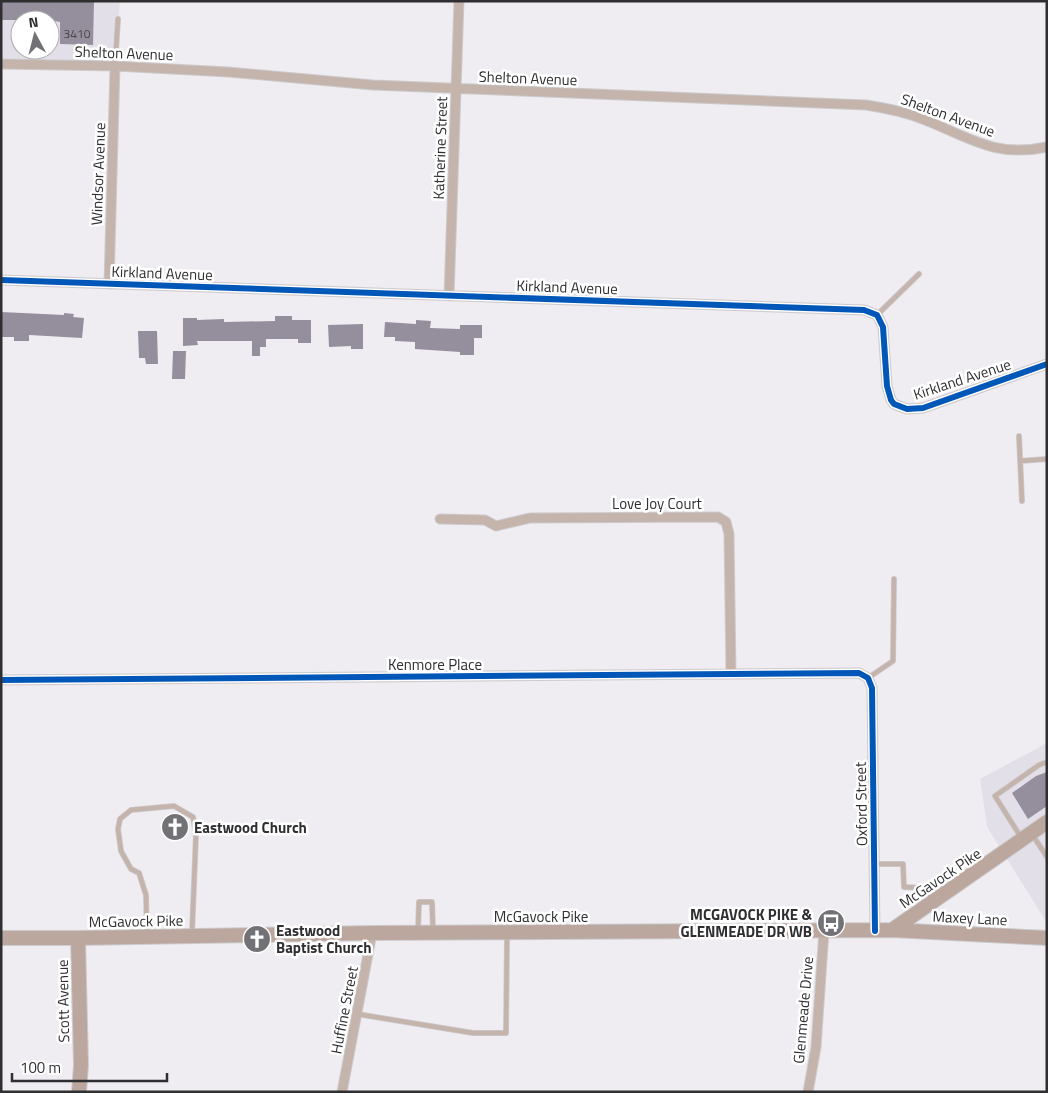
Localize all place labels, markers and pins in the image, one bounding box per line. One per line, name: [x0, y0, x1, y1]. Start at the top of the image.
church icon: Eastwood Church: [160, 812, 190, 842]
place label: Eastwood Church: [194, 816, 307, 839]
place label: MCGAVOCK PIKE & GLENMEADE DR WB: [680, 903, 812, 943]
bus stop icon: MCGAVOCK PIKE & GLENMEADE DR WB: [816, 908, 846, 938]
place label: Eastwood Baptist Church: [276, 919, 371, 959]
church icon: Eastwood Baptist Church: [242, 924, 272, 954]

